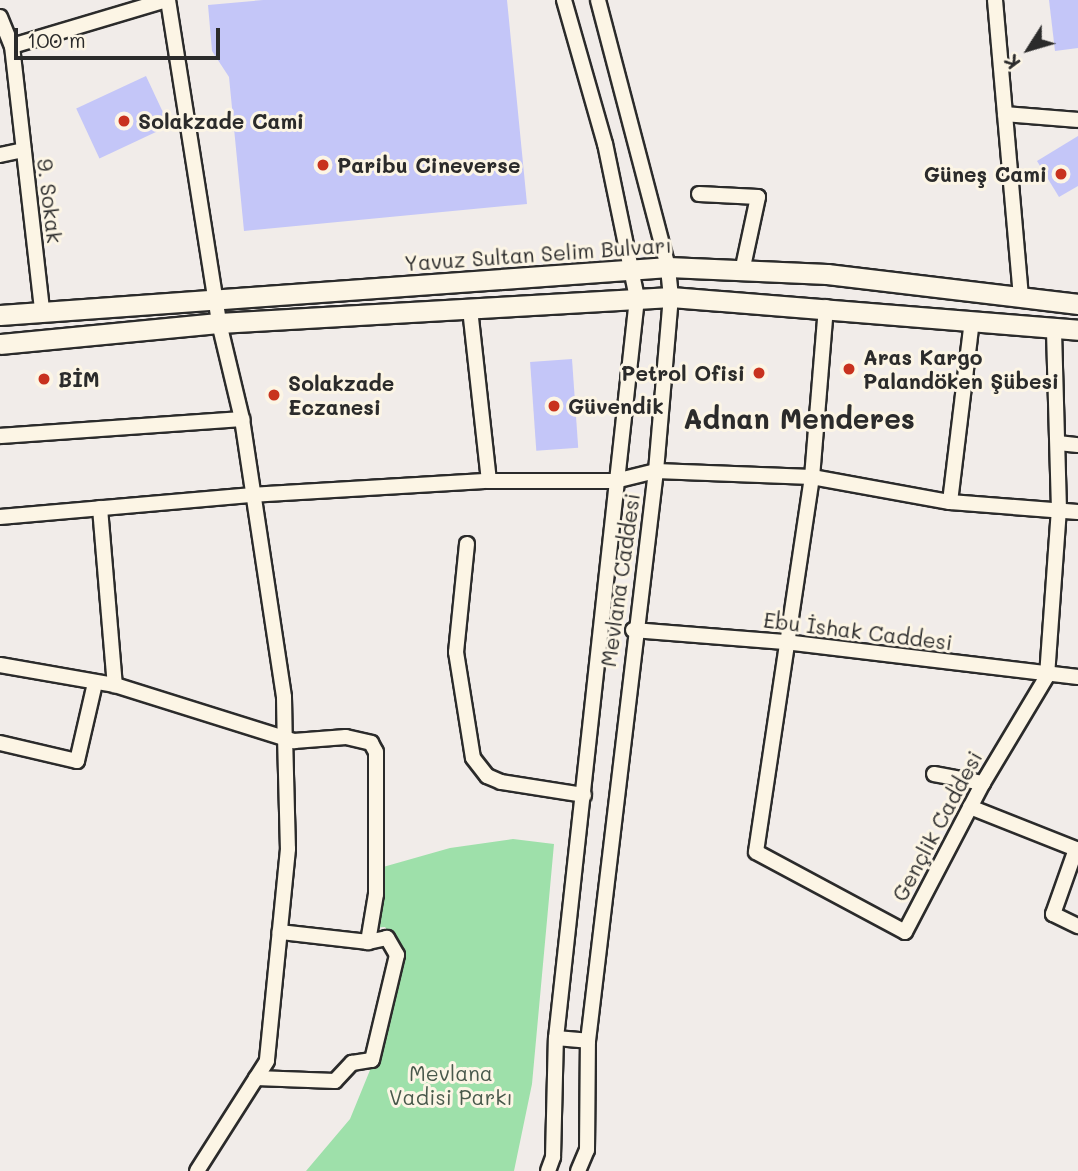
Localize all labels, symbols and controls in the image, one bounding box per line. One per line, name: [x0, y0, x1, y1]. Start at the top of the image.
scale bar: [18, 14, 224, 58]
north arrow: [994, 14, 1064, 84]
text: 100 m: [27, 26, 86, 53]
text: K: [998, 49, 1026, 74]
place label: Solakzade Cami: [138, 108, 304, 134]
marker: Solakzade Cami: [116, 113, 132, 129]
place label: Paribu Cineverse: [337, 152, 520, 178]
street label: 9. Sokak: [32, 157, 68, 245]
marker: Paribu Cineverse: [315, 157, 331, 173]
place label: Güneş Cami: [924, 161, 1047, 187]
marker: Güneş Cami: [1053, 166, 1069, 182]
street label: Yavuz Sultan Selim Bulvarı: [403, 232, 673, 276]
place label: Aras Kargo Palandöken Şübesi: [863, 344, 1059, 394]
place label: Petrol Ofisi: [621, 360, 745, 386]
marker: Aras Kargo Palandöken Şübesi: [841, 361, 857, 377]
marker: Petrol Ofisi: [751, 365, 767, 381]
place label: BİM: [58, 366, 100, 392]
place label: Solakzade Eczanesi: [288, 370, 394, 420]
marker: BİM: [36, 371, 52, 387]
marker: Solakzade Eczanesi: [266, 387, 282, 403]
place label: Güvendik: [568, 393, 664, 419]
marker: Güvendik: [546, 398, 562, 414]
district label: Adnan Menderes: [683, 401, 915, 435]
street label: Mevlana Caddesi: [595, 492, 645, 668]
street label: Ebu İshak Caddesi: [762, 607, 954, 655]
street label: Gençlik Caddesi: [887, 747, 987, 905]
park label: Mevlana Vadisi Parkı: [389, 1060, 513, 1110]

